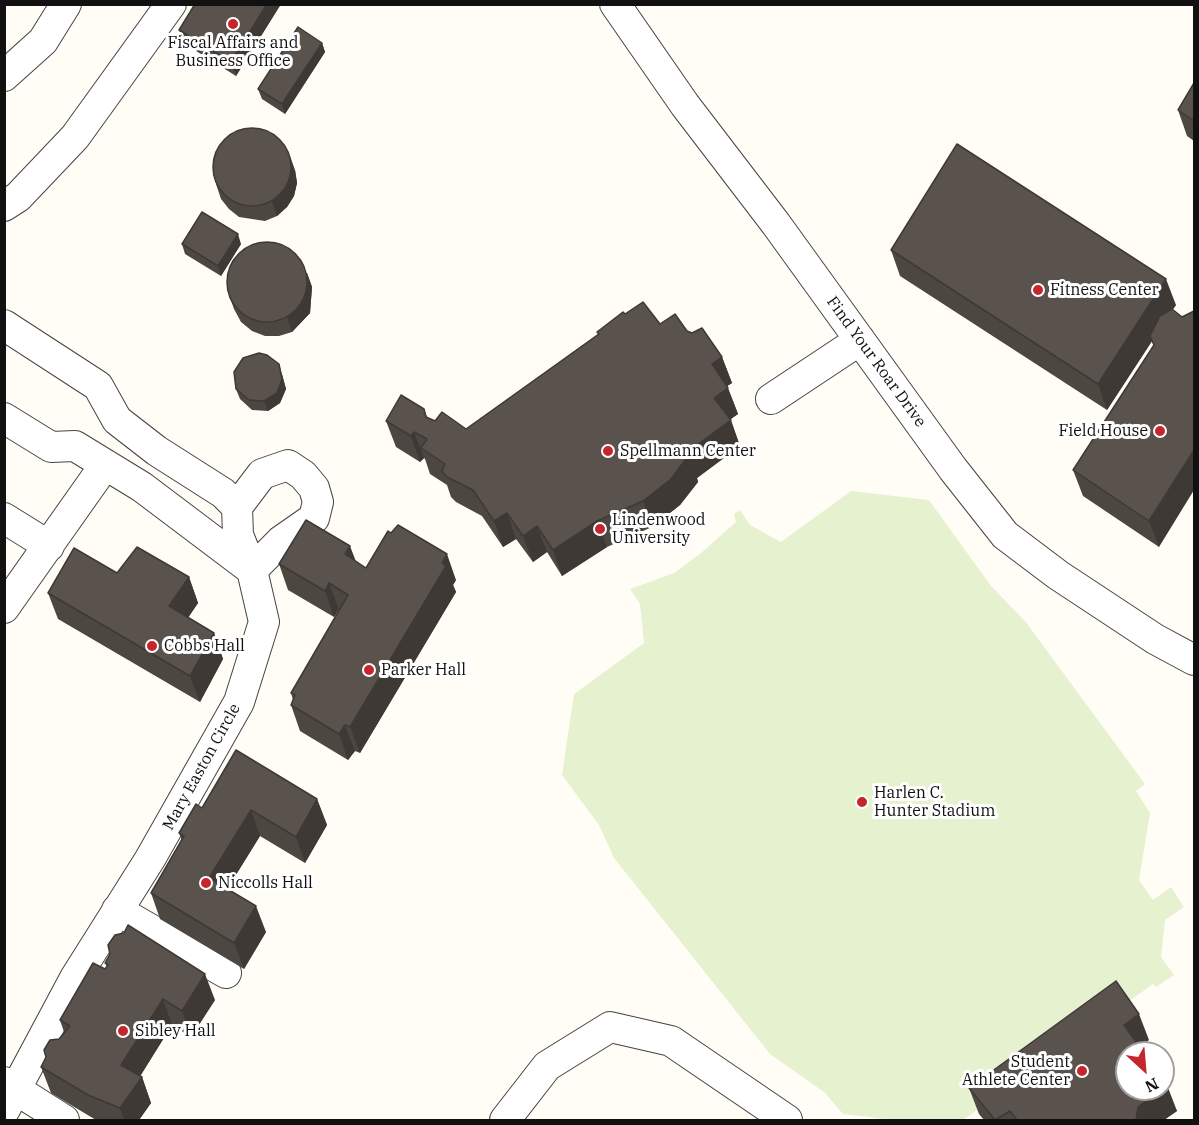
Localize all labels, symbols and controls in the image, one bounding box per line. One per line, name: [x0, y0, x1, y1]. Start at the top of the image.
marker: Fiscal Affairs and Business Office: [226, 17, 240, 31]
place label: Fiscal Affairs and Business Office: [168, 33, 298, 71]
place label: Fitness Center: [1050, 280, 1159, 300]
marker: Fitness Center: [1031, 283, 1045, 297]
street label: Find Your Roar Drive: [822, 293, 930, 431]
place label: Field House: [1059, 421, 1148, 441]
marker: Field House: [1153, 424, 1167, 438]
place label: Spellmann Center: [620, 441, 756, 461]
marker: Spellmann Center: [601, 444, 615, 458]
place label: Lindenwood University: [612, 510, 706, 548]
marker: Lindenwood University: [593, 522, 607, 536]
place label: Cobbs Hall: [164, 636, 245, 656]
marker: Cobbs Hall: [145, 639, 159, 653]
place label: Parker Hall: [381, 660, 466, 680]
marker: Parker Hall: [362, 663, 376, 677]
street label: Mary Easton Circle: [159, 700, 245, 834]
place label: Harlen C. Hunter Stadium: [874, 783, 995, 821]
marker: Harlen C. Hunter Stadium: [855, 795, 869, 809]
place label: Niccolls Hall: [218, 873, 313, 893]
marker: Niccolls Hall: [199, 876, 213, 890]
place label: Sibley Hall: [135, 1021, 215, 1041]
marker: Sibley Hall: [116, 1024, 130, 1038]
north arrow: [1115, 1041, 1175, 1101]
place label: Student Athlete Center: [962, 1052, 1070, 1090]
marker: Student Athlete Center: [1075, 1064, 1089, 1078]
text: N: [1142, 1074, 1162, 1097]

